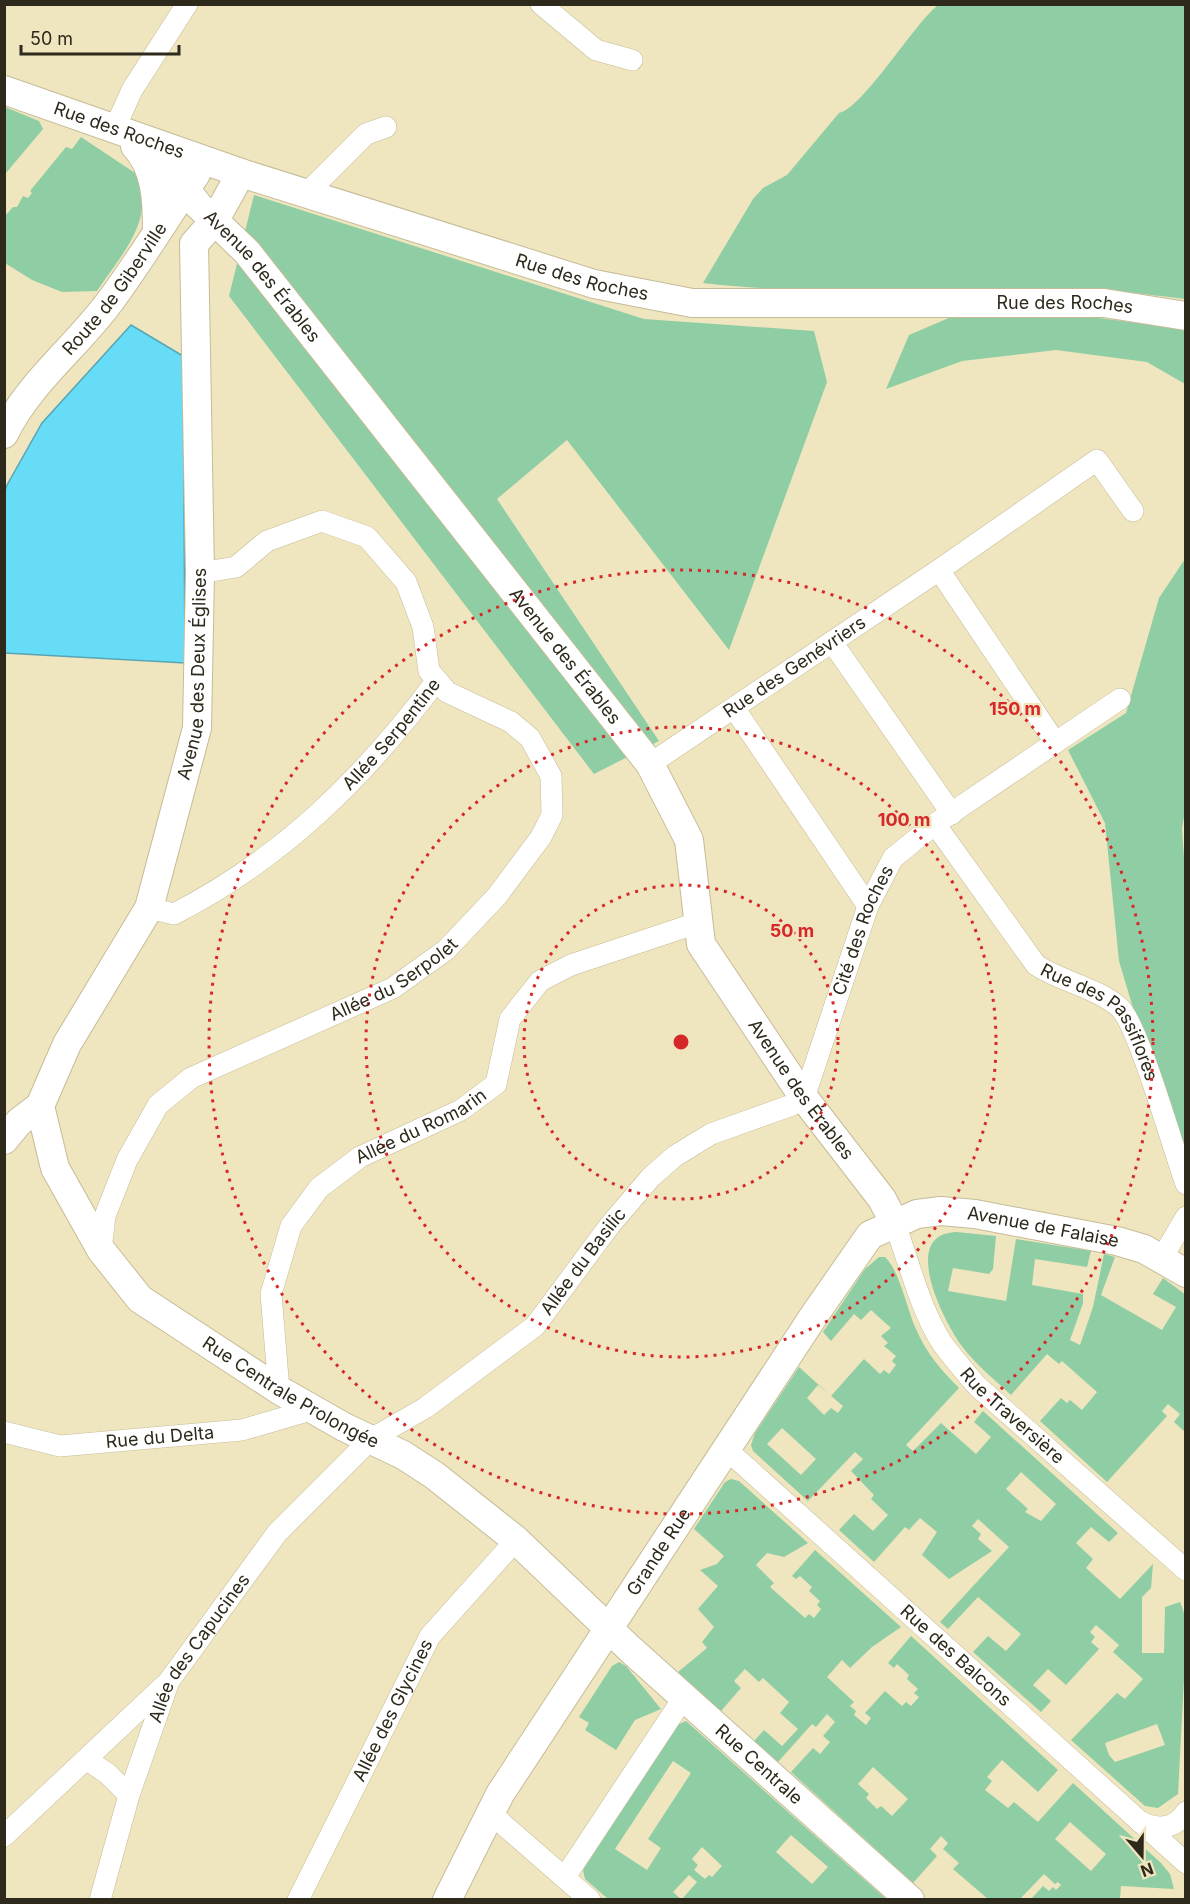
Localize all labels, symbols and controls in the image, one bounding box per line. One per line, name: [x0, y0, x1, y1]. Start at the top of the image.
scale bar: [21, 18, 178, 56]
text: 50 m: [30, 28, 73, 49]
street label: Rue des Roches: [51, 97, 187, 162]
street label: Avenue des Érables: [200, 206, 325, 346]
street label: Route de Giberville: [58, 218, 171, 359]
street label: Rue des Roches: [513, 249, 650, 304]
street label: Rue des Roches: [997, 292, 1135, 318]
street label: Avenue des Deux Églises: [173, 568, 210, 782]
street label: Avenue des Érables: [505, 583, 626, 728]
street label: Rue des Genévriers: [719, 611, 869, 722]
street label: Allée Serpentine: [338, 674, 444, 794]
text: 150 m: [989, 698, 1041, 719]
text: 100 m: [878, 809, 930, 830]
street label: Cité des Roches: [828, 862, 897, 998]
text: 50 m: [770, 920, 814, 941]
street label: Allée du Serpolet: [326, 933, 462, 1025]
street label: Rue des Passiflores: [1037, 959, 1162, 1083]
street label: Avenue des Érables: [744, 1015, 859, 1164]
centre of rings: [671, 1032, 691, 1052]
street label: Allée du Romarin: [352, 1084, 490, 1168]
street label: Avenue de Falaise: [966, 1202, 1121, 1251]
street label: Allée du Basilic: [536, 1203, 630, 1319]
street label: Rue Centrale Prolongée: [199, 1332, 382, 1452]
street label: Rue Traversière: [956, 1363, 1069, 1468]
street label: Rue du Delta: [105, 1421, 215, 1452]
street label: Grande Rue: [622, 1504, 695, 1599]
street label: Allée des Capucines: [144, 1569, 254, 1725]
street label: Rue des Balcons: [896, 1600, 1016, 1710]
street label: Allée des Glycines: [348, 1636, 437, 1785]
street label: Rue Centrale: [711, 1720, 807, 1809]
north arrow: [1112, 1826, 1172, 1886]
text: N: [1138, 1859, 1156, 1882]

